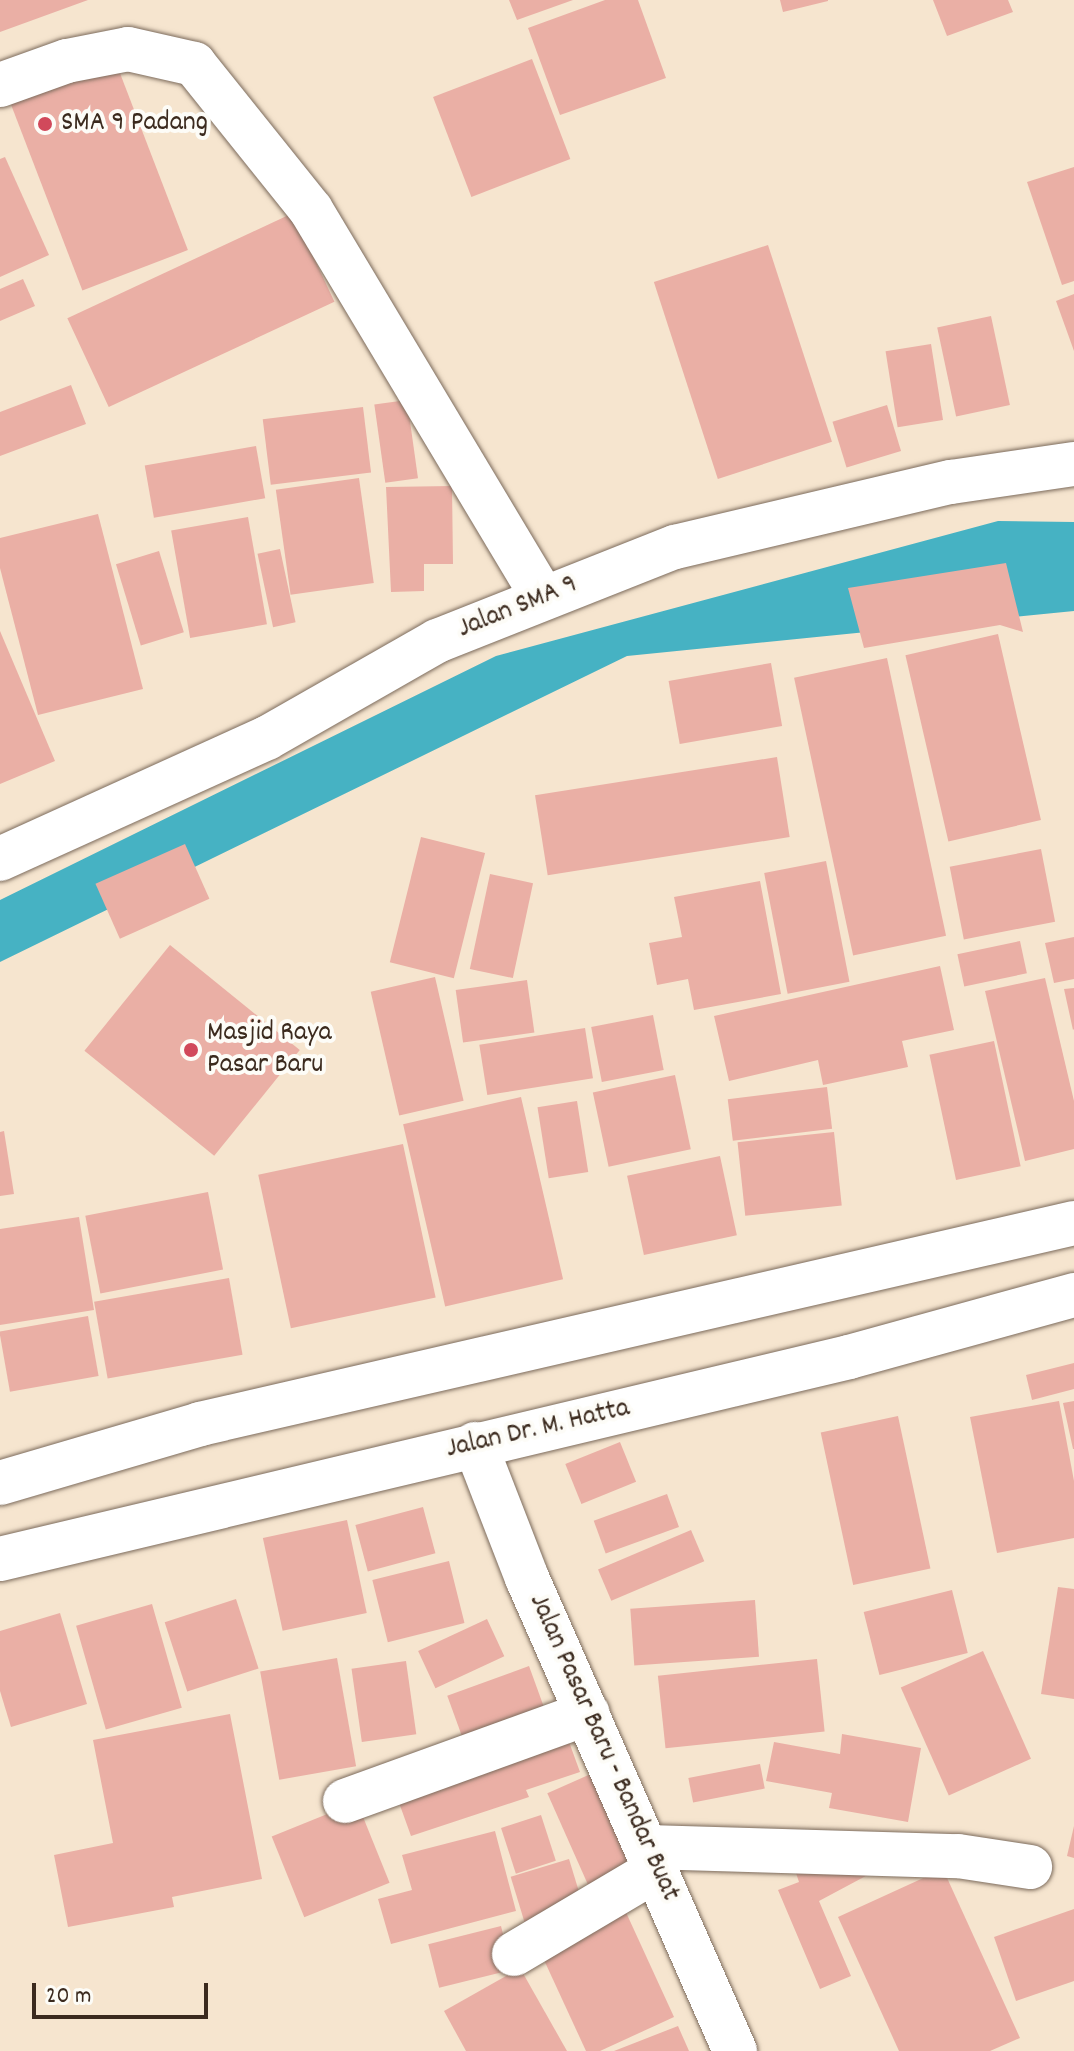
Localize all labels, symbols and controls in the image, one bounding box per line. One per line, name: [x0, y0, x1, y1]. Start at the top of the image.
place label: SMA 9 Padang: [61, 107, 208, 141]
marker: SMA 9 Padang: [36, 115, 54, 133]
street label: Jalan SMA 9: [453, 569, 583, 647]
place label: Masjid Raya Pasar Baru: [207, 1017, 332, 1083]
marker: Masjid Raya Pasar Baru: [182, 1041, 200, 1059]
street label: Jalan Dr. M. Hatta: [443, 1393, 633, 1467]
street label: Jalan Pasar Baru - Bandar Buat: [520, 1589, 686, 1907]
scale bar: [36, 1967, 212, 2017]
text: 20 m: [46, 1980, 92, 2014]

